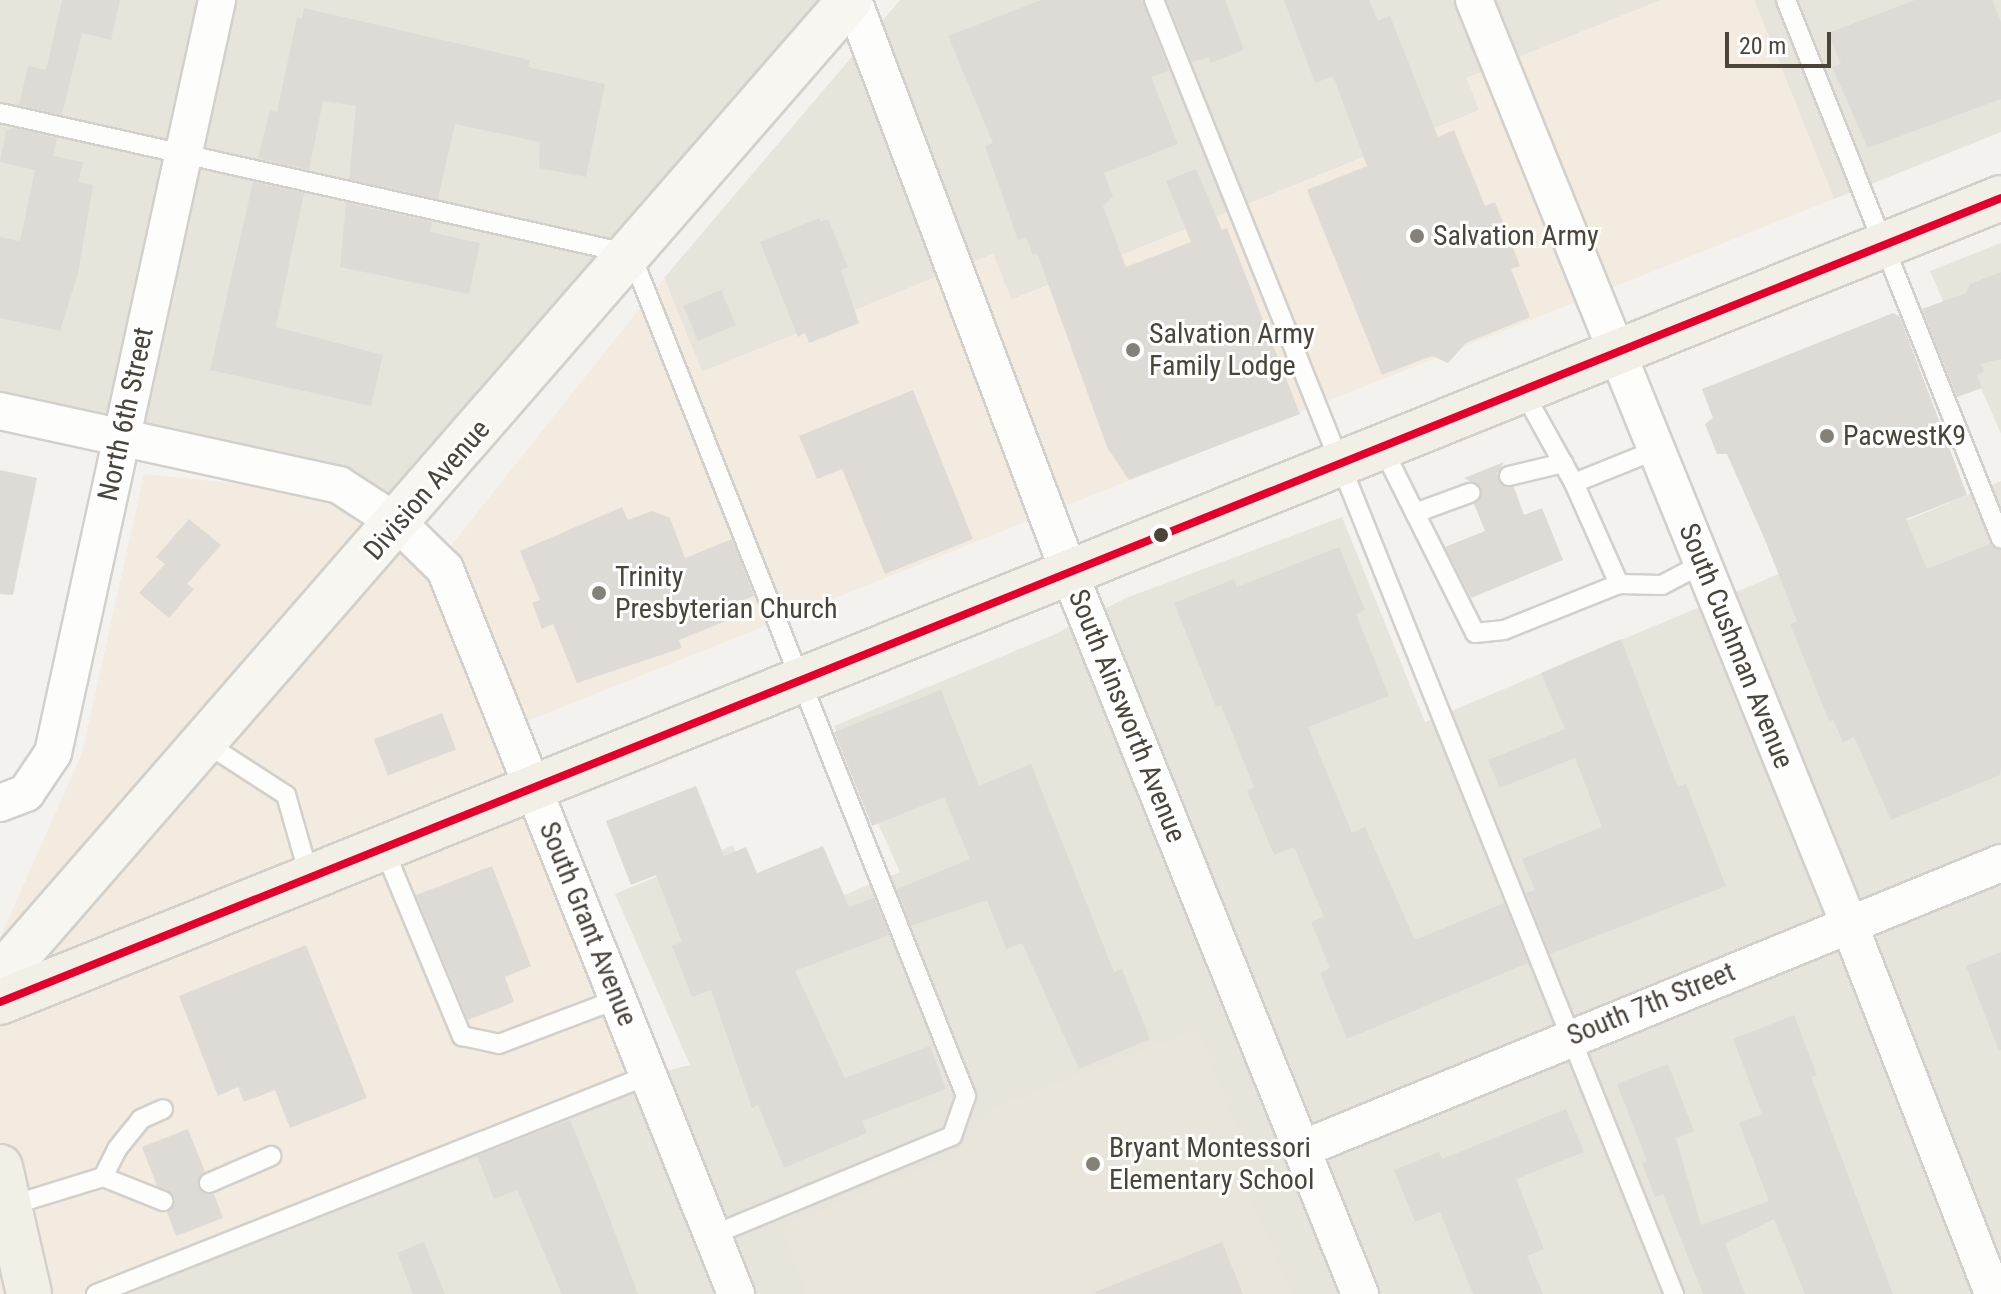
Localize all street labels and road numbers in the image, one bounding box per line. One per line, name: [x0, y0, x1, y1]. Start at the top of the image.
street label: North 6th Street: [91, 324, 161, 504]
street label: Division Avenue: [357, 413, 497, 567]
street label: South Cushman Avenue: [1672, 519, 1800, 773]
street label: South Ainsworth Avenue: [1061, 585, 1193, 847]
street label: South Grant Avenue: [532, 817, 644, 1031]
street label: South 7th Street: [1562, 955, 1740, 1053]

